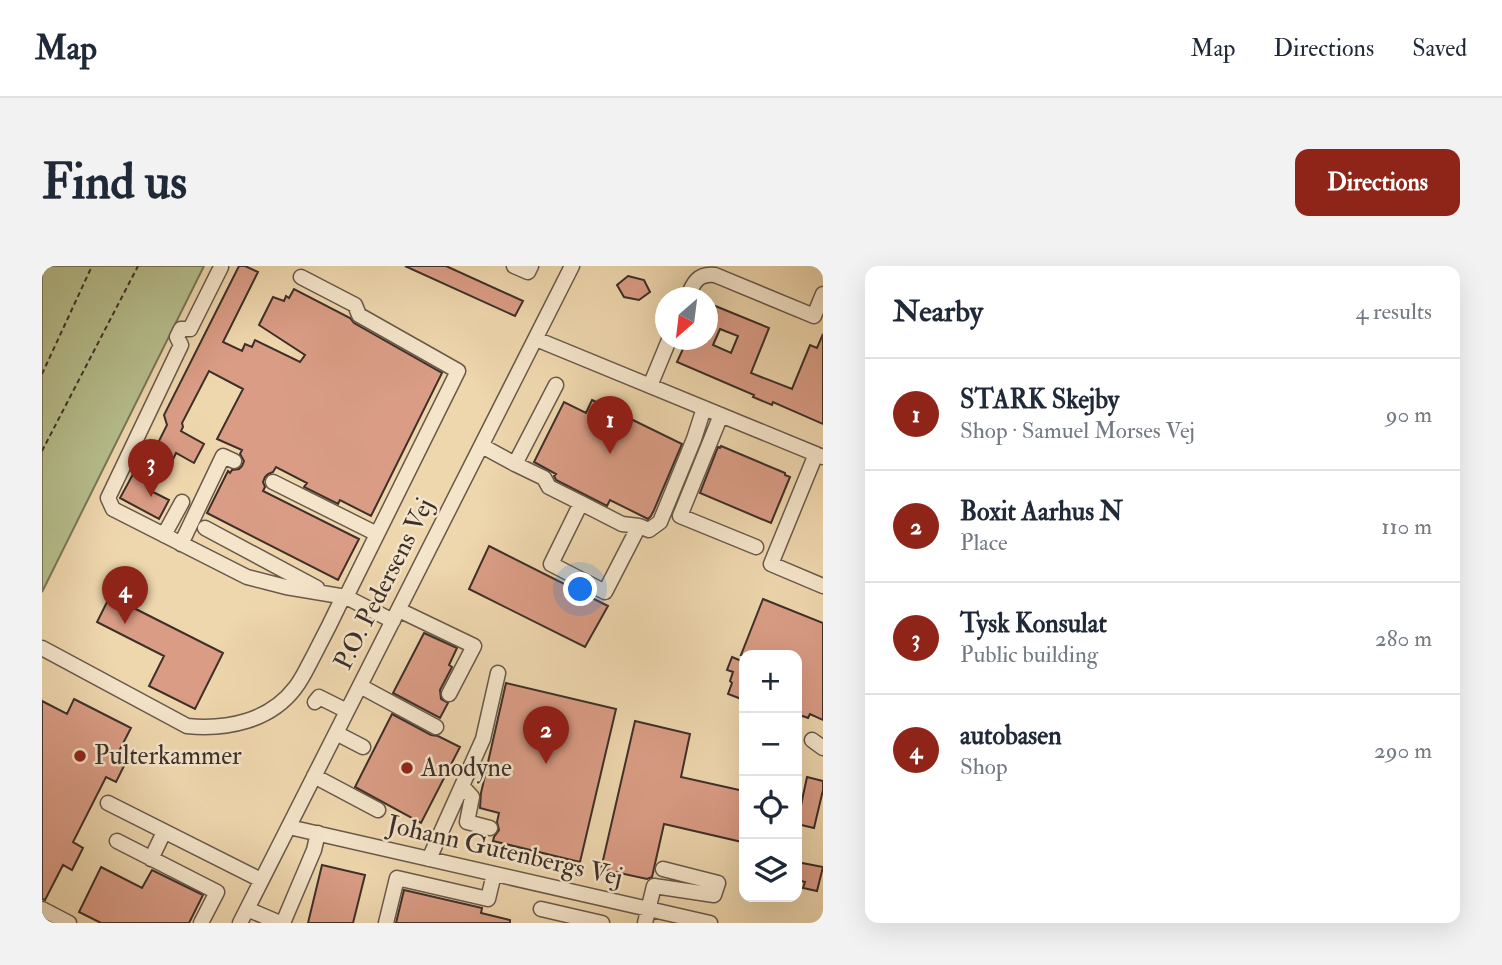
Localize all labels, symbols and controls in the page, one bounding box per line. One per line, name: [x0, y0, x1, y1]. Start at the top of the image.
text: Map: [35, 28, 97, 69]
text: Map: [1190, 33, 1235, 64]
text: Directions: [1273, 33, 1374, 64]
text: Saved: [1412, 33, 1467, 64]
button: Directions: [1295, 149, 1460, 216]
text: Find us: [42, 152, 187, 213]
north arrow: [655, 287, 718, 350]
text: Nearby: [893, 293, 983, 330]
text: 4 results: [1356, 297, 1432, 326]
text: STARK Skejby: [960, 384, 1119, 416]
pin: 1: [587, 396, 633, 454]
text: 1: [912, 400, 920, 429]
text: 90 m: [1386, 400, 1432, 429]
text: Shop · Samuel Morses Vej: [960, 416, 1195, 445]
pin: 3: [128, 439, 174, 497]
street label: P.O. Pedersens Vej: [327, 493, 441, 675]
text: Boxit Aarhus N: [960, 496, 1123, 528]
text: 2: [910, 512, 922, 541]
text: 110 m: [1381, 512, 1432, 541]
text: Place: [960, 528, 1008, 557]
pin: 4: [102, 566, 148, 624]
your location: [563, 572, 597, 606]
text: Tysk Konsulat: [960, 608, 1107, 640]
text: 3: [912, 624, 920, 653]
text: 280 m: [1375, 624, 1432, 653]
text: Public building: [960, 640, 1098, 669]
map controls: [739, 650, 802, 902]
button: +: [739, 650, 802, 713]
pin: 2: [523, 706, 569, 764]
button: −: [739, 713, 802, 776]
text: autobasen: [960, 720, 1062, 752]
text: 4: [910, 736, 922, 765]
text: 290 m: [1374, 736, 1432, 765]
place label: Pulterkammer: [94, 740, 242, 772]
marker: Pulterkammer: [72, 748, 88, 764]
place label: Anodyne: [420, 752, 512, 784]
text: Shop: [960, 752, 1008, 781]
marker: Anodyne: [399, 760, 415, 776]
button: locate: [739, 776, 802, 839]
street label: Johann Gutenbergs Vej: [383, 808, 626, 894]
button: layers: [739, 839, 802, 902]

